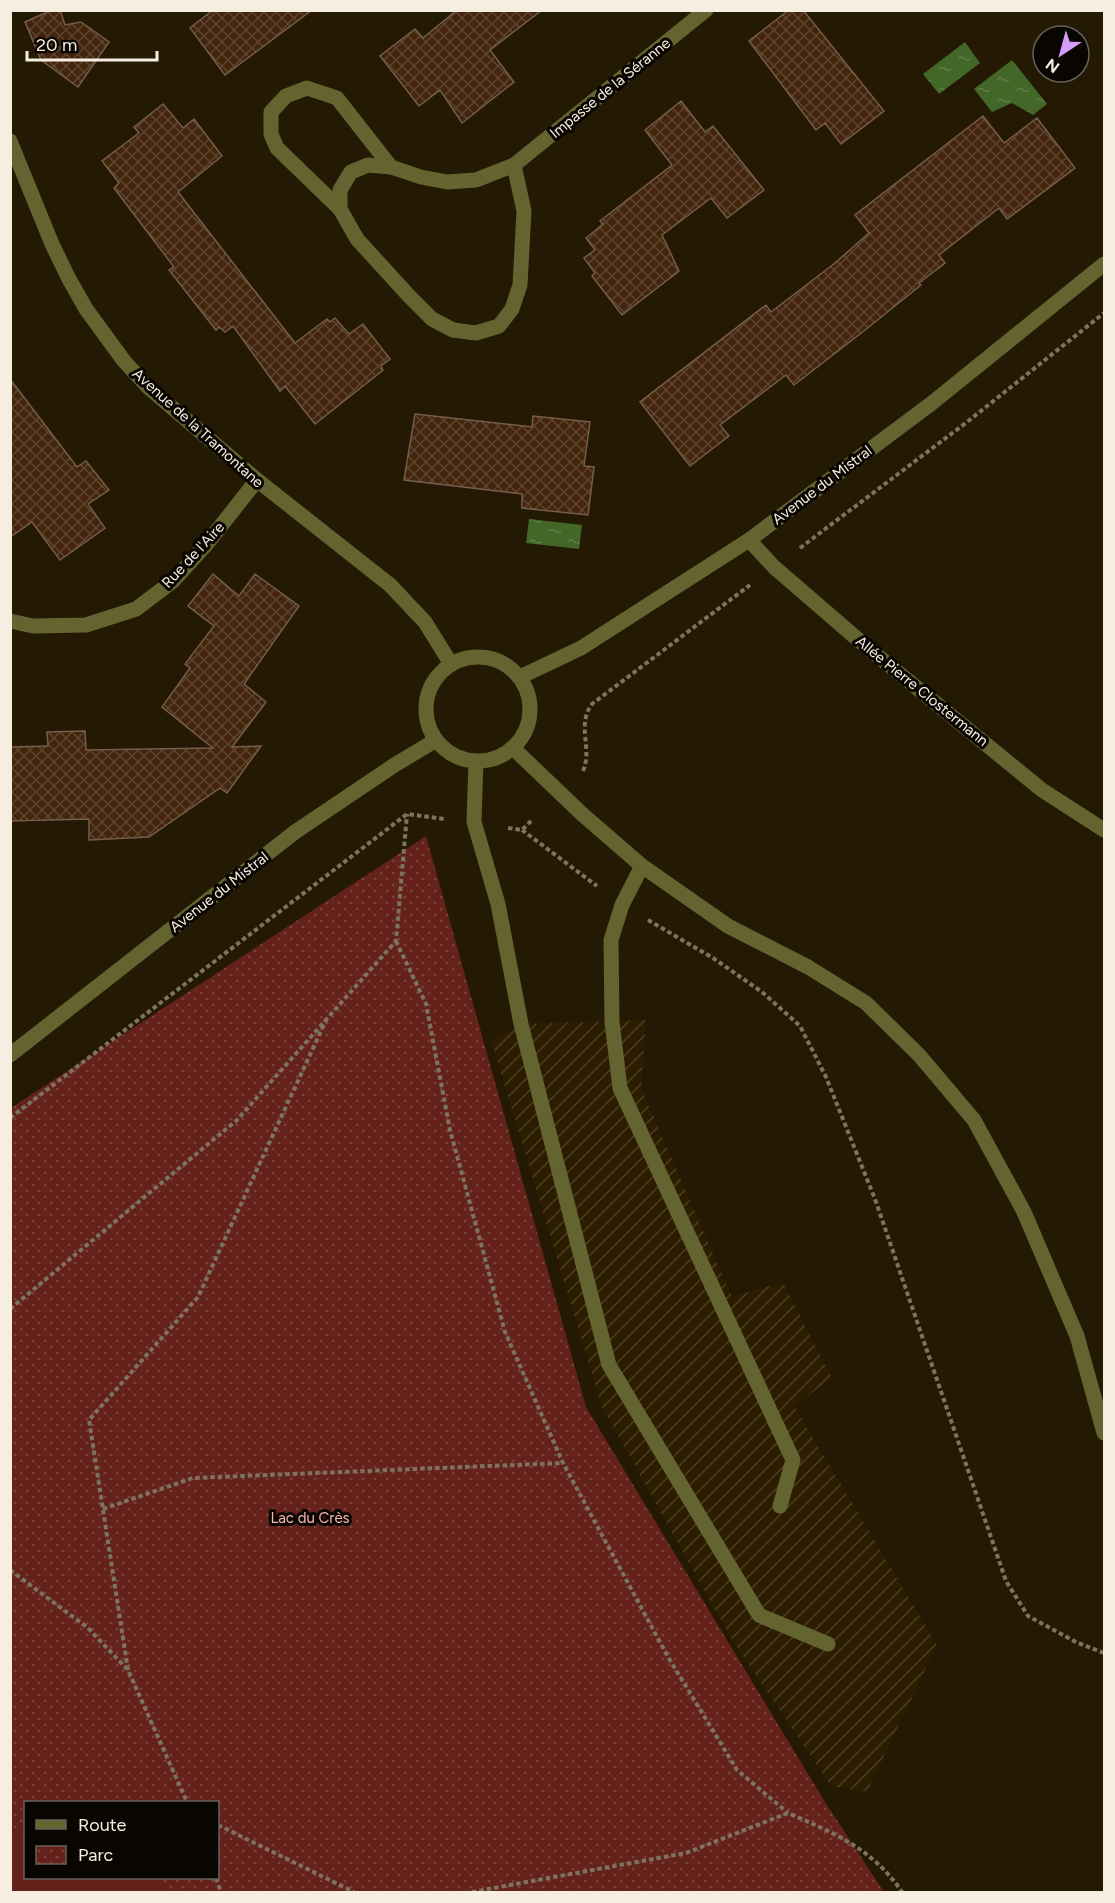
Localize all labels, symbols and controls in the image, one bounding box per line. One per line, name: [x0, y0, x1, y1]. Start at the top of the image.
scale bar: [27, 24, 158, 62]
north arrow: [1031, 24, 1091, 84]
text: 20 m: [36, 34, 77, 56]
street label: Impasse de la Séranne: [546, 34, 674, 142]
text: N: [1042, 54, 1063, 77]
street label: Avenue de la Tramontane: [129, 365, 267, 491]
street label: Avenue du Mistral: [769, 442, 875, 528]
street label: Rue de l'Aire: [158, 518, 228, 592]
street label: Allée Pierre Clostermann: [852, 632, 992, 750]
street label: Avenue du Mistral: [166, 848, 272, 936]
park label: Lac du Crès: [270, 1509, 350, 1527]
legend: [24, 1801, 219, 1879]
text: Route: [78, 1814, 127, 1836]
text: Parc: [78, 1844, 114, 1866]

